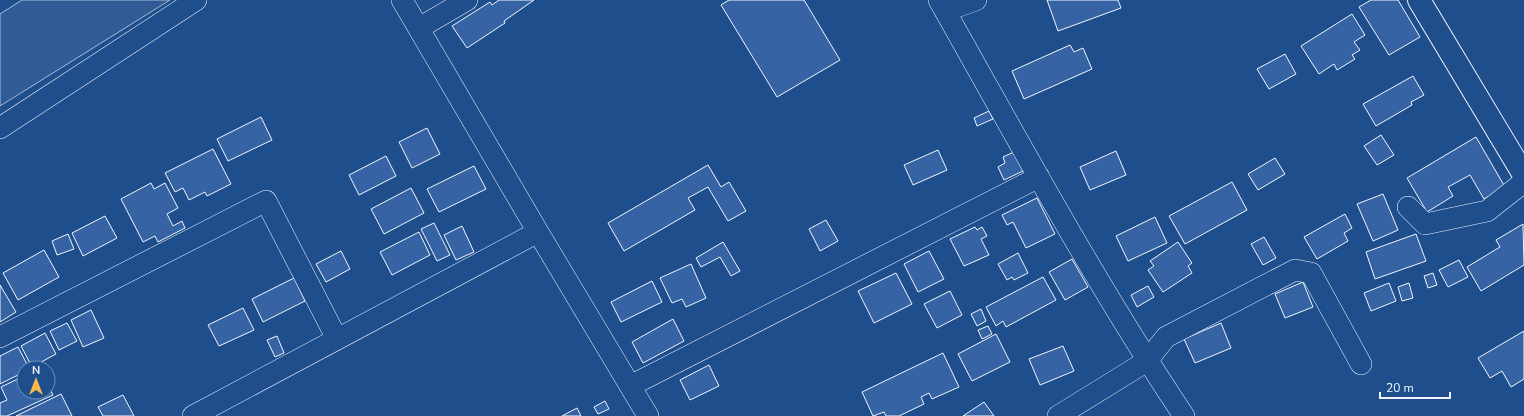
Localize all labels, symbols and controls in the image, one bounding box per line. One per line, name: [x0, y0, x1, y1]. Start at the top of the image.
north arrow: [16, 360, 56, 400]
text: N: [32, 363, 40, 378]
scale bar: [1380, 374, 1450, 400]
text: 20 m: [1386, 380, 1414, 396]

